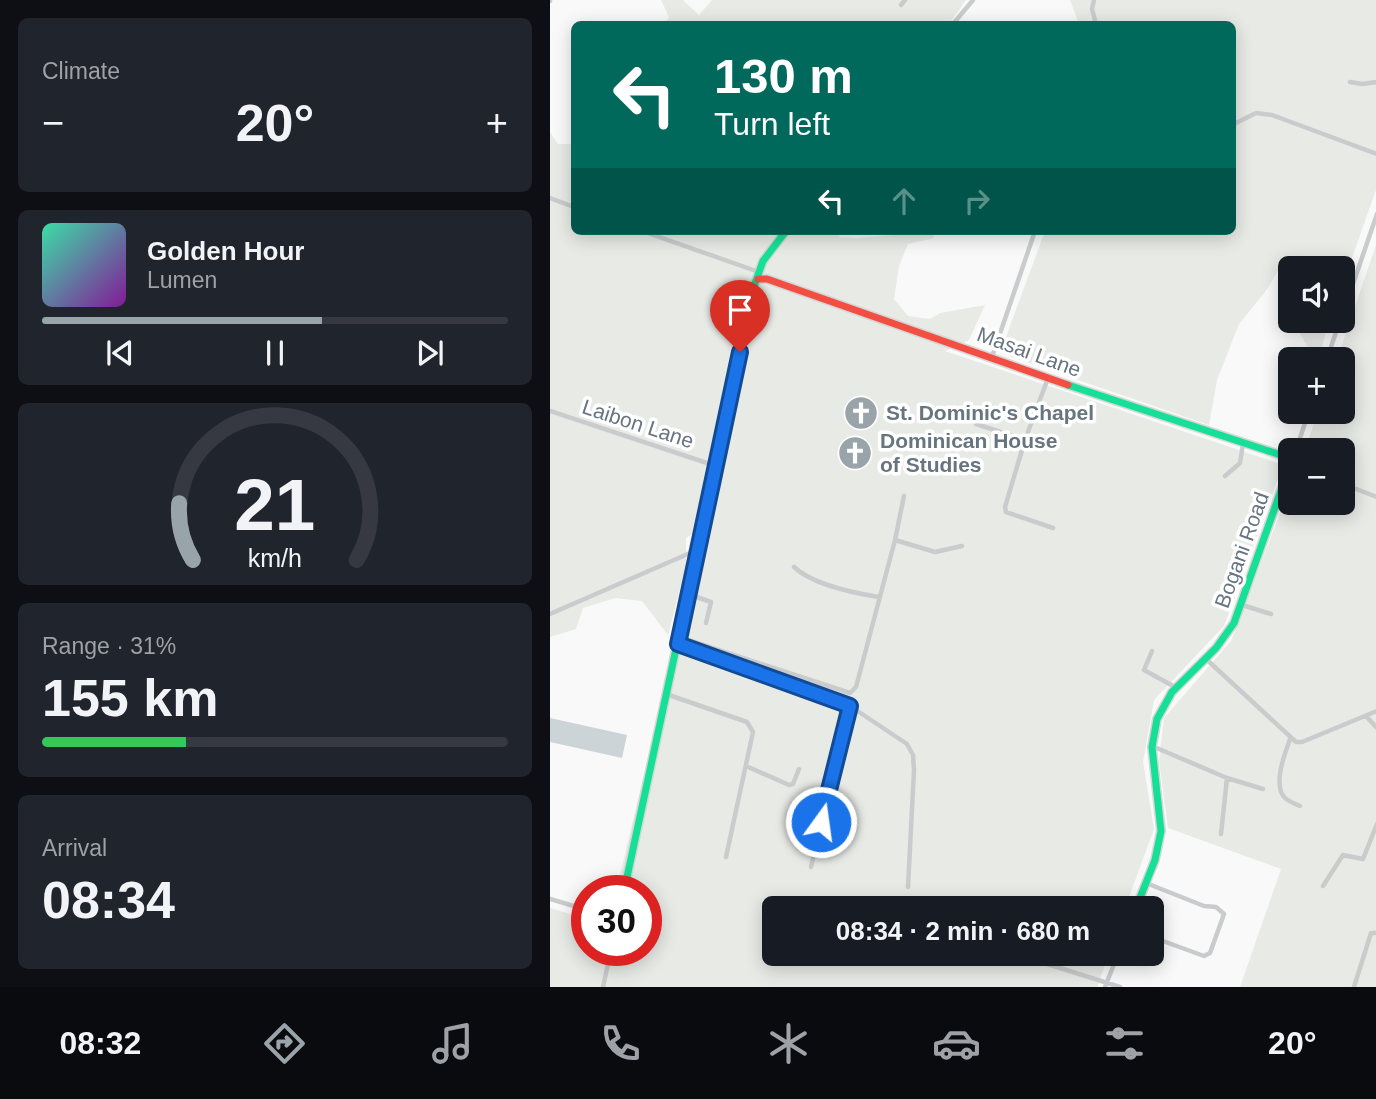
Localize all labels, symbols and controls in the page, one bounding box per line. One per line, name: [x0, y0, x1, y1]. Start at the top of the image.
icon: left: [599, 49, 690, 140]
text: 130 m: [714, 49, 853, 103]
text: Climate: [42, 58, 120, 84]
text: 20°: [236, 94, 314, 152]
text: −: [42, 102, 64, 144]
text: +: [486, 102, 508, 144]
text: Turn left: [714, 106, 830, 142]
icon: left: [812, 182, 850, 220]
icon: ahead: [885, 182, 923, 220]
icon: right: [958, 182, 996, 220]
text: Golden Hour: [147, 236, 304, 266]
map controls: [1278, 256, 1355, 515]
button: sound: [1278, 256, 1355, 333]
text: Lumen: [147, 267, 217, 293]
pin: [710, 280, 770, 352]
icon: arrive: [721, 291, 759, 329]
street label: Masai Lane: [974, 322, 1084, 381]
icon: previous: [101, 334, 139, 372]
icon: pause: [256, 334, 294, 372]
icon: next: [411, 334, 449, 372]
button: +: [1278, 347, 1355, 424]
church icon: St. Dominic's Chapel: [842, 394, 880, 432]
street label: Laibon Lane: [580, 395, 697, 452]
place label: St. Dominic's Chapel: [886, 401, 1094, 424]
place label: Dominican House of Studies: [880, 429, 1057, 476]
church icon: Dominican House of Studies: [836, 434, 874, 472]
button: −: [1278, 438, 1355, 515]
text: 21: [235, 464, 315, 545]
street label: Bogani Road: [1210, 489, 1273, 611]
text: km/h: [248, 543, 302, 571]
text: Range · 31%: [42, 633, 176, 659]
text: 155 km: [42, 669, 218, 727]
position arrow: [784, 785, 858, 859]
text: Arrival: [42, 835, 107, 861]
text: 08:34: [42, 871, 175, 929]
speed limit sign: 30: [571, 875, 662, 966]
text: 08:34 · 2 min · 680 m: [836, 916, 1090, 946]
icon: directions: [260, 1019, 309, 1068]
icon: music: [428, 1019, 477, 1068]
icon: phone: [596, 1019, 645, 1068]
icon: climate: [764, 1019, 813, 1068]
icon: car: [932, 1019, 981, 1068]
icon: filters: [1100, 1019, 1149, 1068]
text: 08:32: [59, 1025, 141, 1061]
text: 20°: [1268, 1025, 1317, 1061]

